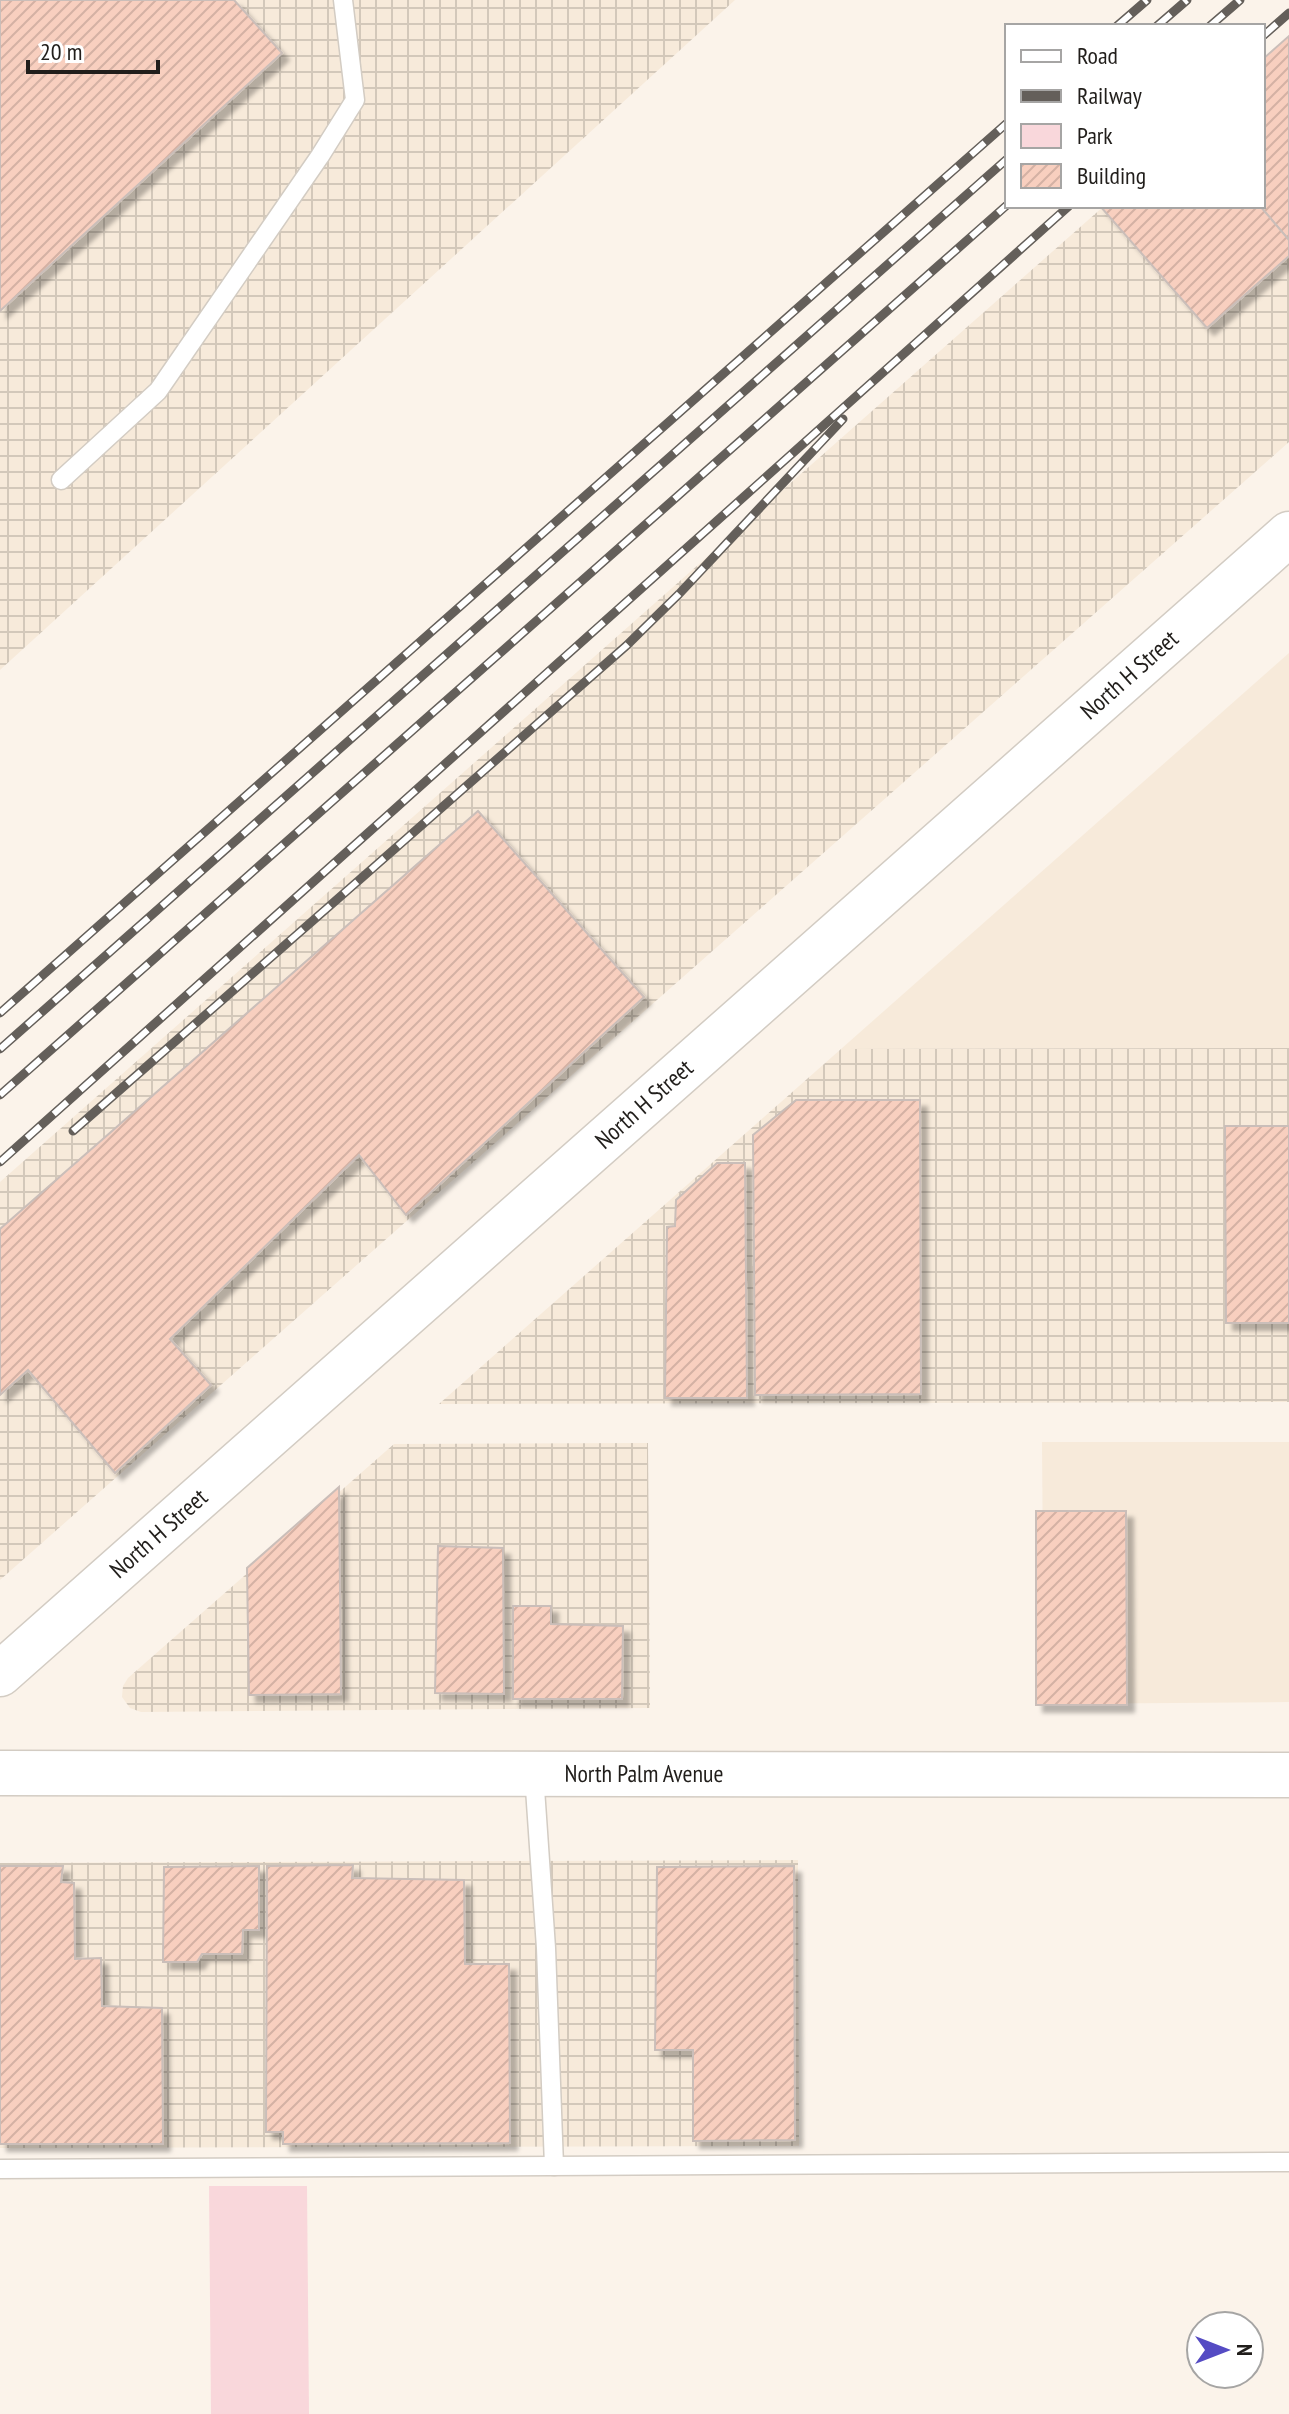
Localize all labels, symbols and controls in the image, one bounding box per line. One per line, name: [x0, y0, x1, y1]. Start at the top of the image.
scale bar: [28, 24, 158, 74]
legend: [1005, 24, 1265, 208]
text: 20 m: [40, 36, 82, 67]
text: Road: [1077, 40, 1118, 71]
text: Railway: [1077, 80, 1142, 111]
text: Park: [1077, 120, 1113, 151]
text: Building: [1077, 160, 1146, 191]
street label: North H Street: [1074, 623, 1185, 726]
street label: North H Street: [589, 1052, 700, 1155]
street label: North H Street: [103, 1481, 214, 1585]
street label: North Palm Avenue: [565, 1758, 723, 1789]
north arrow: [1185, 2310, 1265, 2390]
text: N: [1231, 2344, 1259, 2356]

